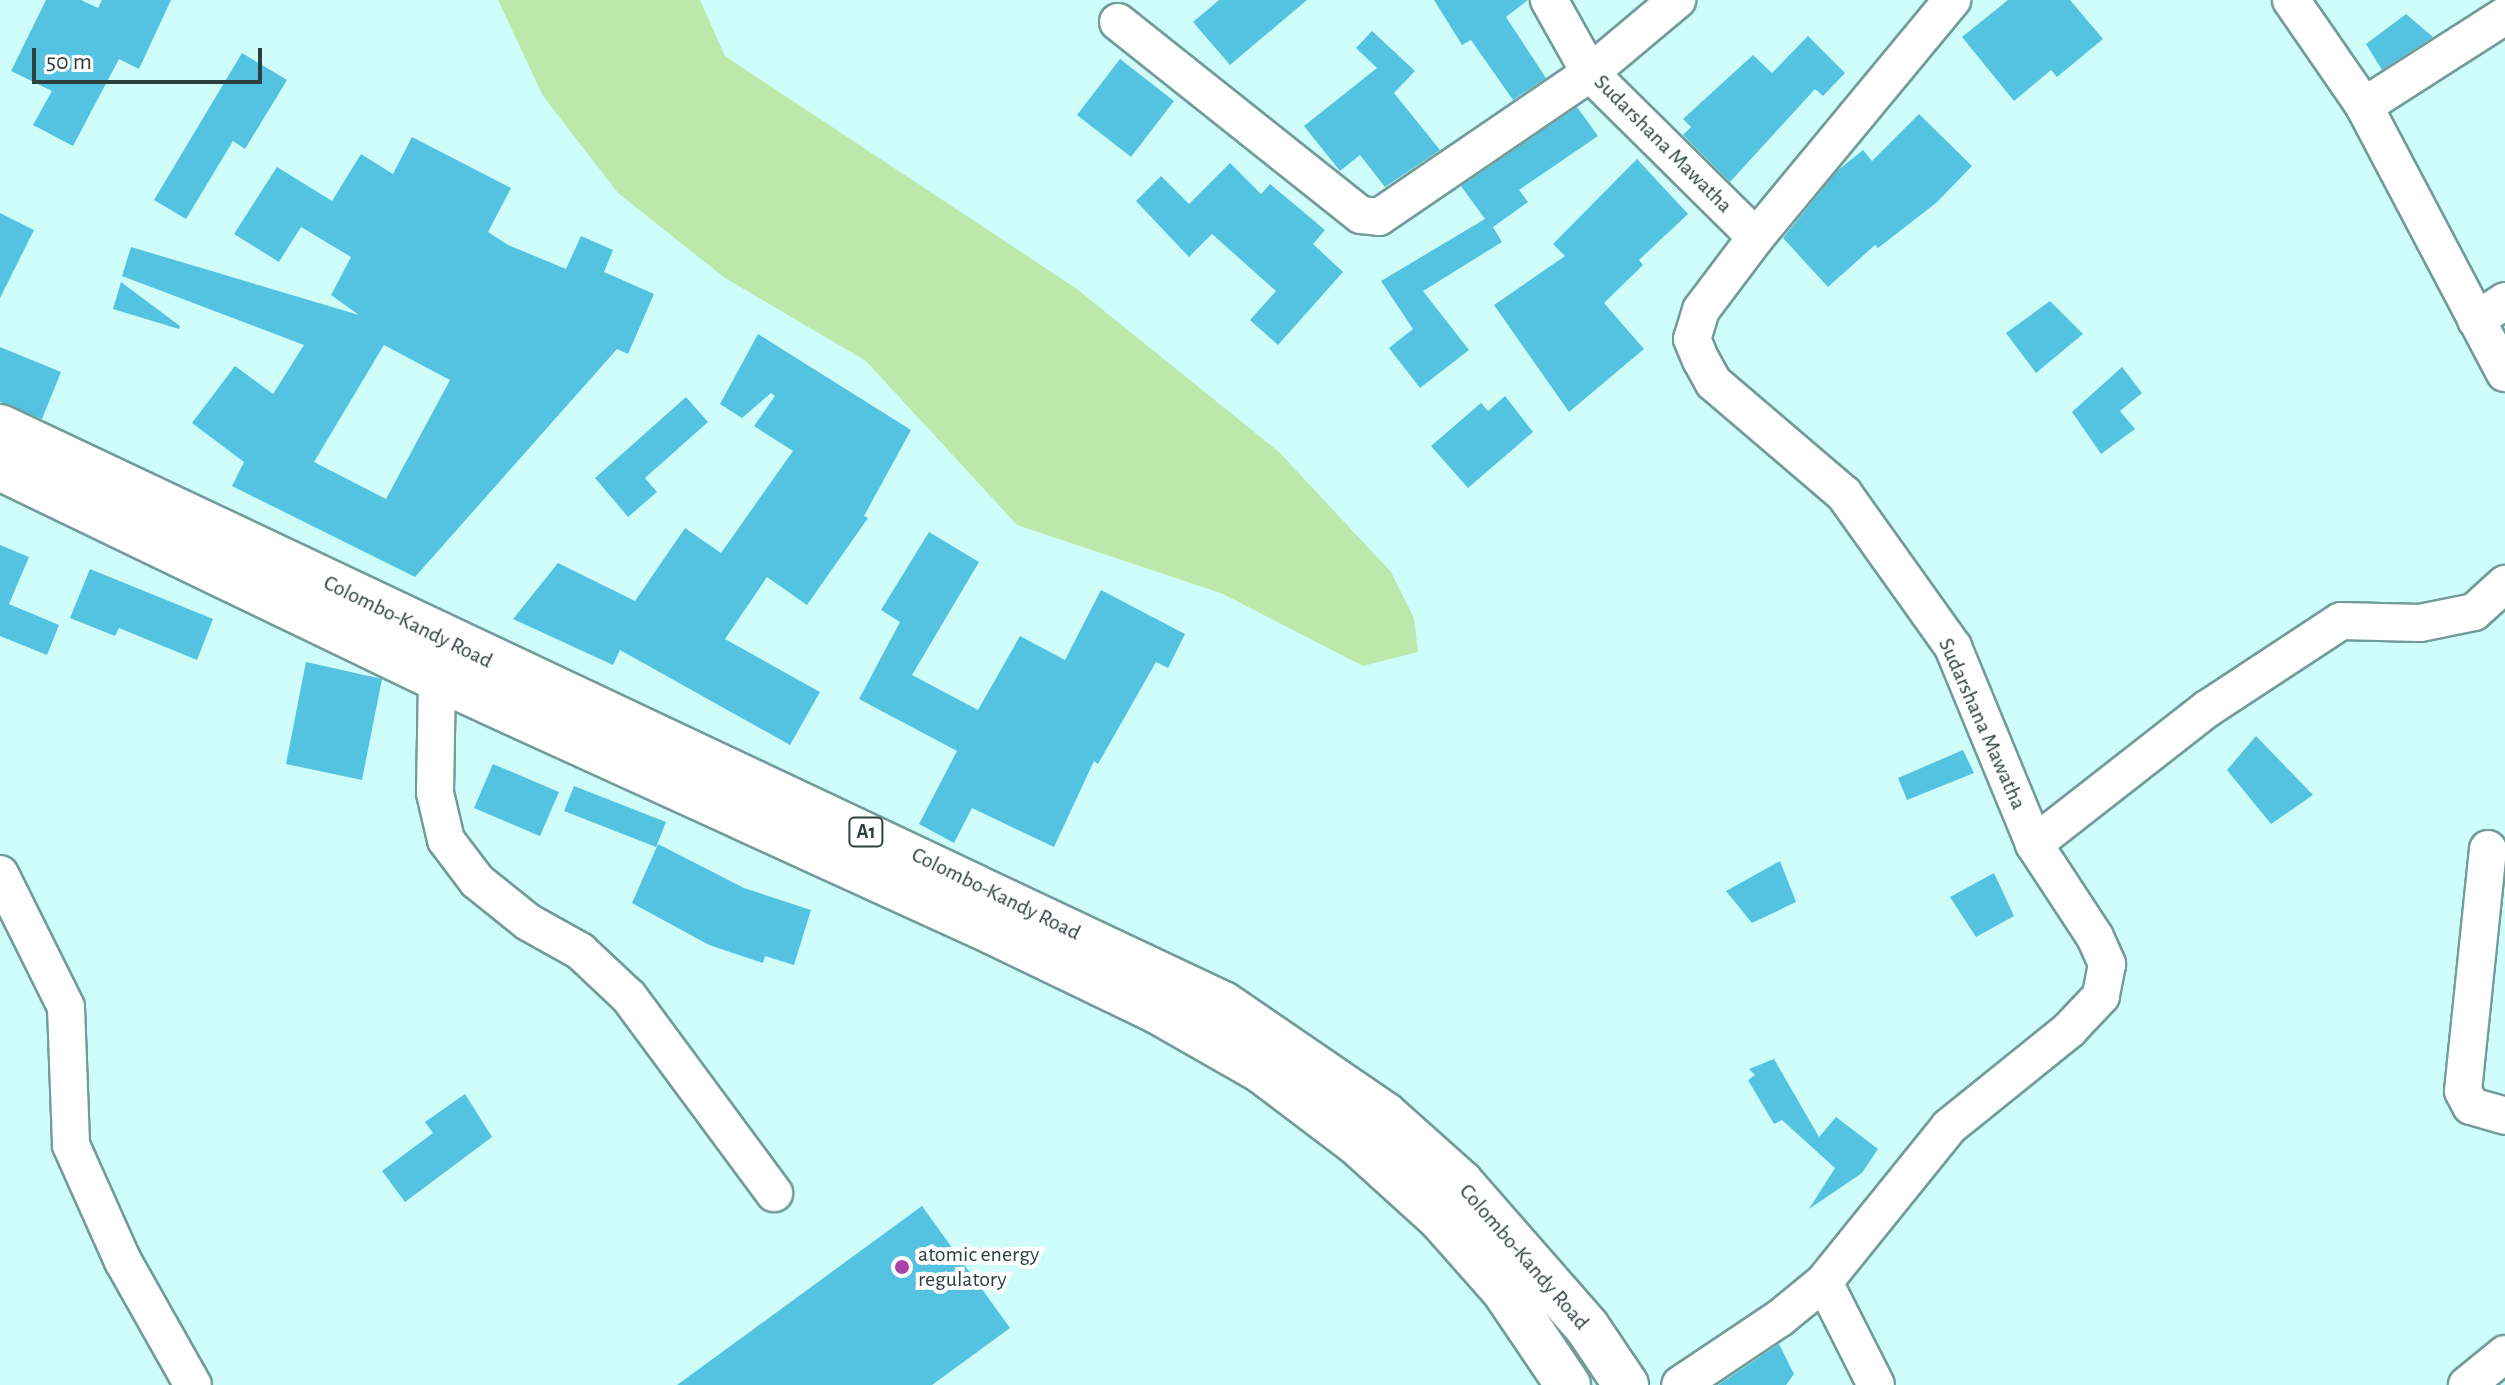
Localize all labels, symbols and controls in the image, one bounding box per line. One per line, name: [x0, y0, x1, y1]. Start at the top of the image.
scale bar: [36, 32, 266, 82]
text: 50 m: [46, 50, 92, 74]
street label: Sudarshana Mawatha: [1588, 69, 1738, 219]
street label: Colombo-Kandy Road: [319, 570, 497, 674]
street label: Sudarshana Mawatha: [1932, 634, 2032, 814]
road number: A1: [848, 816, 884, 848]
street label: Colombo-Kandy Road: [907, 842, 1085, 946]
street label: Colombo-Kandy Road: [1453, 1179, 1595, 1335]
place label: atomic energy regulatory: [918, 1241, 1039, 1292]
marker: atomic energy regulatory: [893, 1258, 911, 1276]

